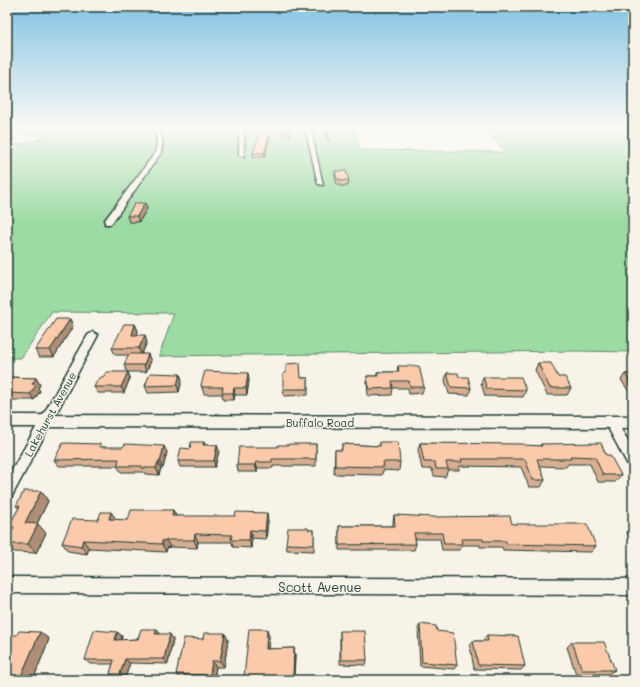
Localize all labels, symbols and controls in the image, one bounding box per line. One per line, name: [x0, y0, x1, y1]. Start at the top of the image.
street label: Lakehurst Avenue: [20, 369, 80, 459]
street label: Buffalo Road: [286, 415, 354, 430]
street label: Scott Avenue: [278, 578, 362, 595]

